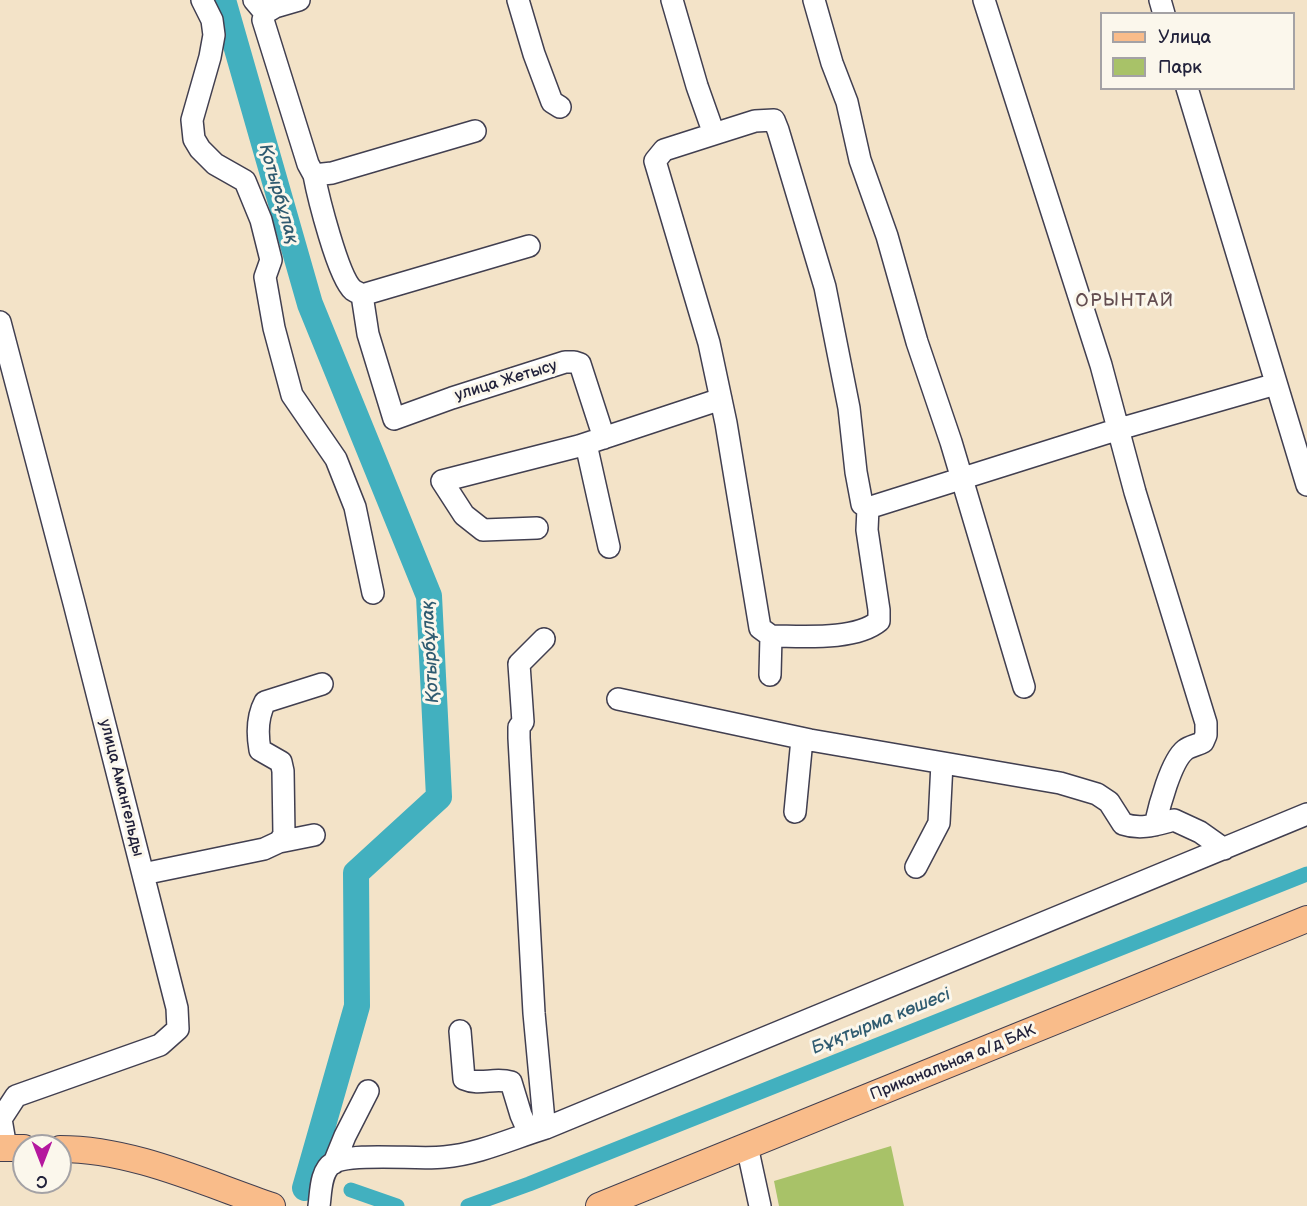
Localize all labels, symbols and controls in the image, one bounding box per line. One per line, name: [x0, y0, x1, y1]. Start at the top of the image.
legend: [1100, 12, 1295, 90]
text: Улица: [1158, 27, 1211, 48]
text: Парк: [1158, 57, 1202, 78]
water label: Қотырбұлақ: [253, 142, 303, 246]
district label: ОРЫНТАЙ: [1075, 290, 1175, 312]
street label: улица Жетысу: [453, 356, 559, 406]
water label: Қотырбұлақ: [418, 600, 444, 704]
street label: улица Амангельды: [95, 717, 147, 859]
water label: Бұқтырма көшесі: [808, 984, 954, 1060]
street label: Приканальная а/д БАК: [867, 1021, 1039, 1105]
north arrow: [12, 1134, 72, 1194]
text: С: [36, 1171, 48, 1190]

